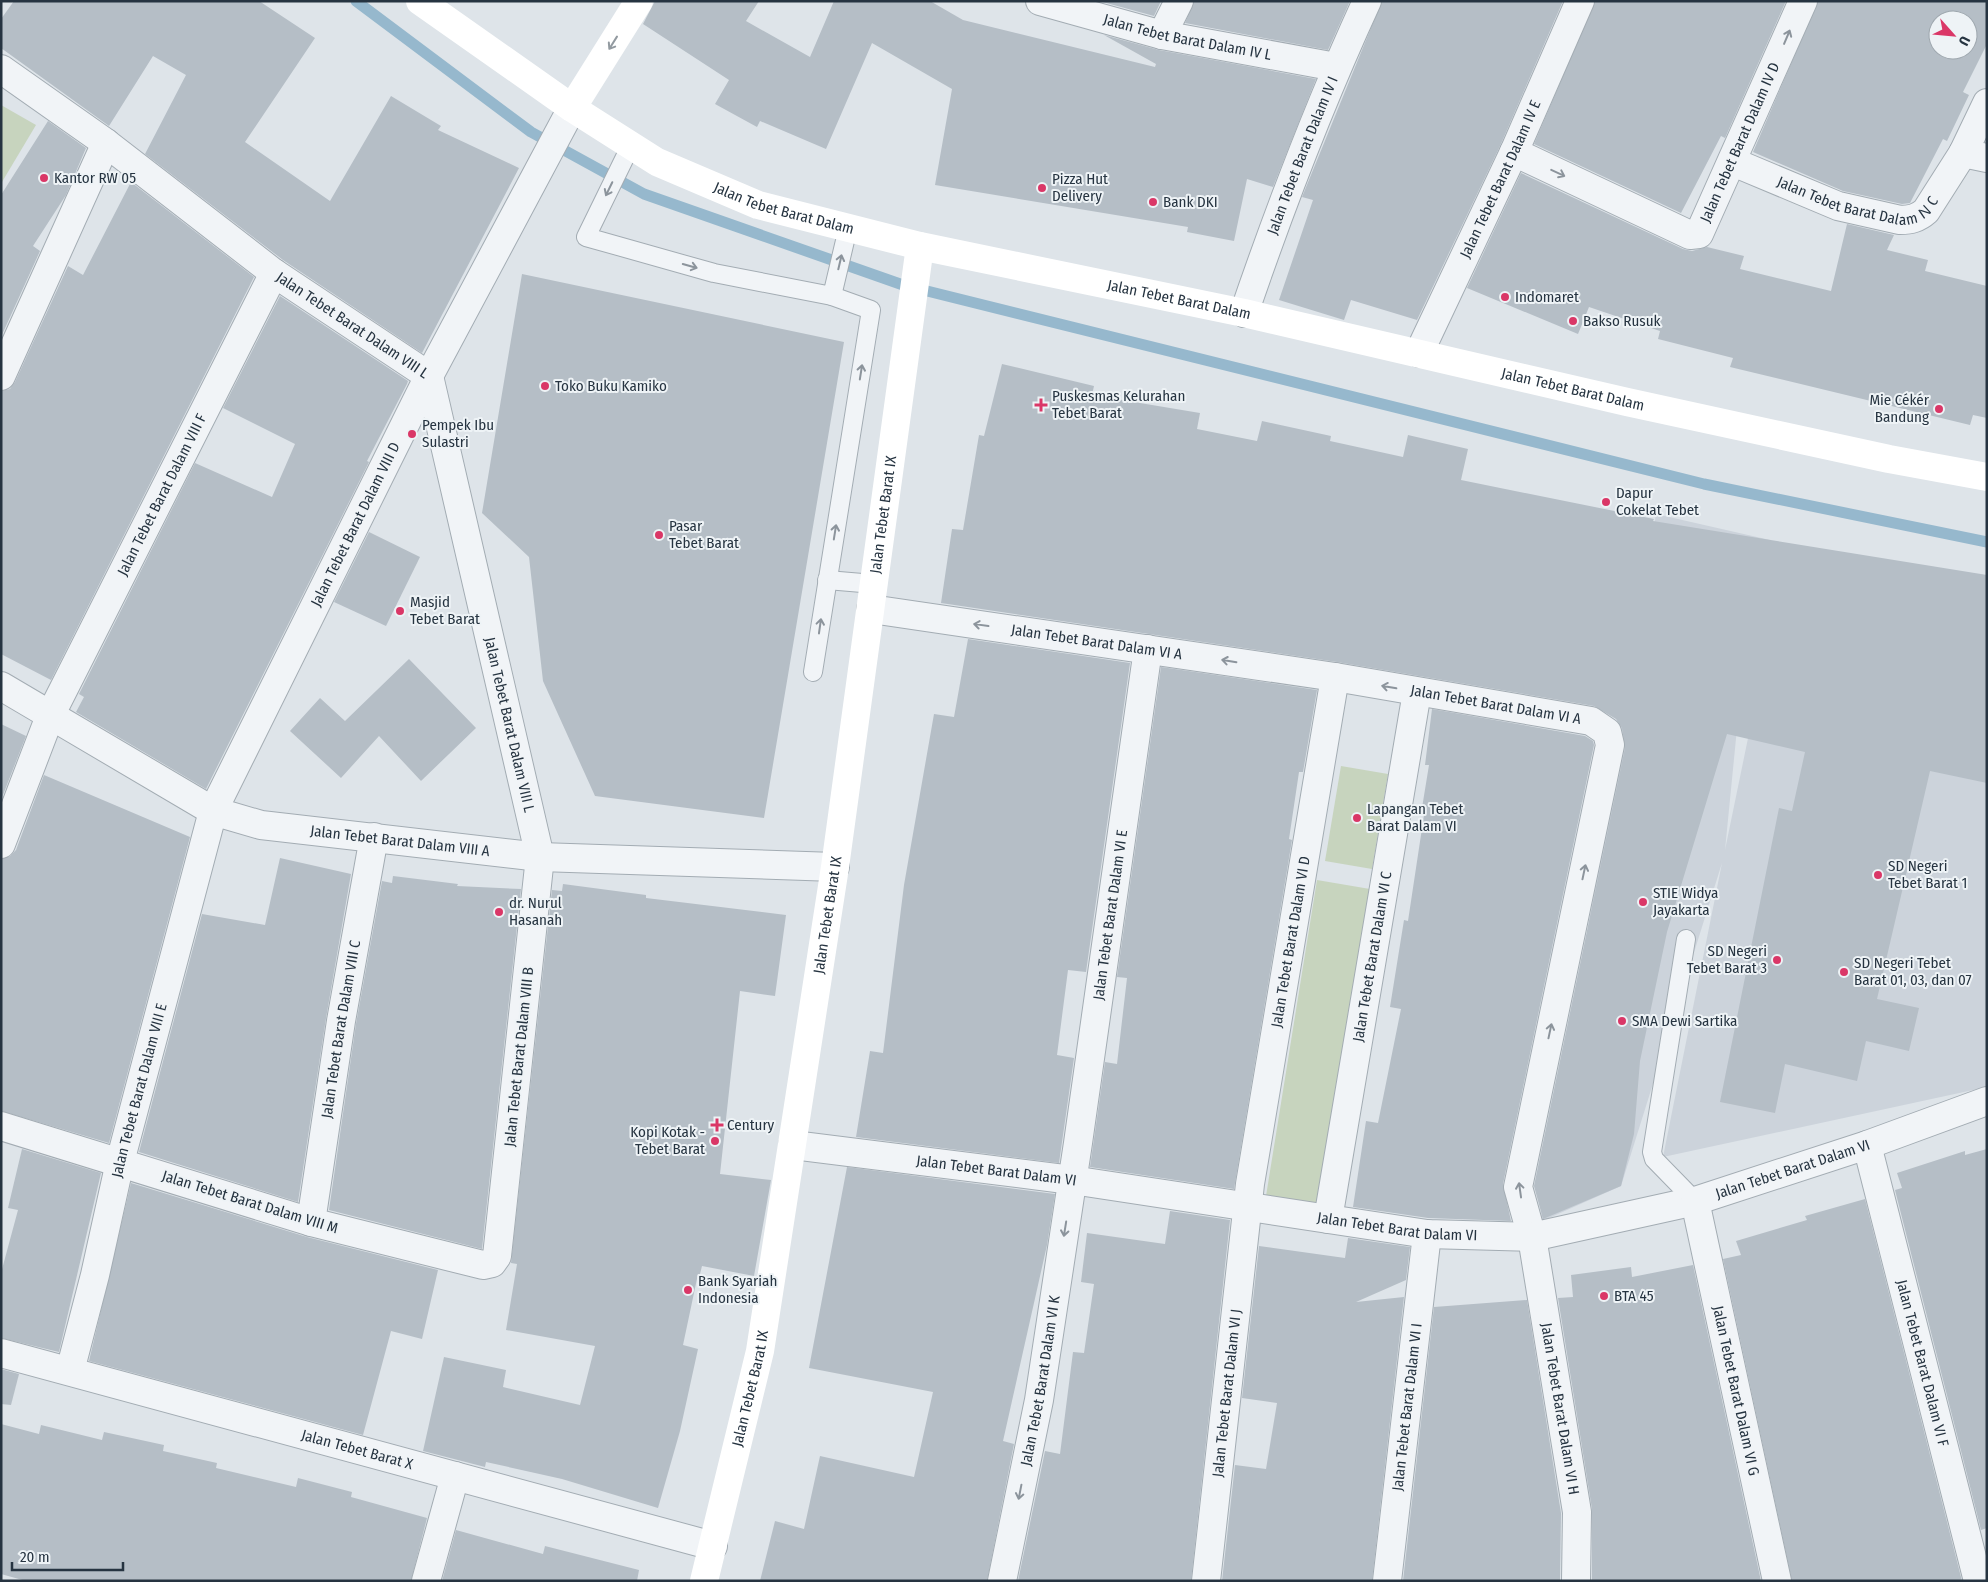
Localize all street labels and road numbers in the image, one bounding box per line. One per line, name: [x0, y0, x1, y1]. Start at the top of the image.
street label: Jalan Tebet Barat Dalam IV L: [1101, 10, 1273, 64]
street label: Jalan Tebet Barat Dalam IV D: [1696, 59, 1783, 225]
street label: Jalan Tebet Barat Dalam IV I: [1263, 74, 1342, 237]
street label: Jalan Tebet Barat Dalam IV E: [1456, 97, 1545, 261]
street label: Jalan Tebet Barat Dalam IV C: [1775, 173, 1942, 229]
street label: Jalan Tebet Barat Dalam: [711, 178, 856, 238]
street label: Jalan Tebet Barat Dalam VIII L: [273, 268, 432, 382]
street label: Jalan Tebet Barat Dalam: [1106, 276, 1253, 323]
street label: Jalan Tebet Barat Dalam: [1500, 364, 1646, 415]
street label: Jalan Tebet Barat Dalam VIII F: [113, 410, 211, 579]
street label: Jalan Tebet Barat Dalam VIII D: [307, 439, 404, 610]
street label: Jalan Tebet Barat IX: [866, 454, 900, 575]
street label: Jalan Tebet Barat Dalam VI A: [1010, 621, 1183, 663]
street label: Jalan Tebet Barat Dalam VIII L: [481, 635, 539, 815]
street label: Jalan Tebet Barat Dalam VI A: [1409, 681, 1582, 728]
street label: Jalan Tebet Barat Dalam VIII A: [309, 822, 491, 860]
street label: Jalan Tebet Barat Dalam VI E: [1089, 829, 1131, 1001]
street label: Jalan Tebet Barat IX: [810, 854, 845, 975]
street label: Jalan Tebet Barat Dalam VI D: [1267, 855, 1314, 1029]
street label: Jalan Tebet Barat Dalam VI C: [1349, 870, 1396, 1043]
street label: Jalan Tebet Barat Dalam VIII C: [318, 938, 364, 1120]
street label: Jalan Tebet Barat Dalam VIII B: [501, 966, 537, 1148]
street label: Jalan Tebet Barat Dalam VIII E: [108, 1001, 171, 1179]
street label: Jalan Tebet Barat Dalam VI: [1713, 1136, 1872, 1203]
street label: Jalan Tebet Barat Dalam VI: [915, 1152, 1078, 1190]
street label: Jalan Tebet Barat Dalam VIII M: [160, 1167, 340, 1237]
street label: Jalan Tebet Barat Dalam VI: [1316, 1208, 1478, 1244]
street label: Jalan Tebet Barat Dalam VI F: [1893, 1278, 1952, 1449]
street label: Jalan Tebet Barat Dalam VI K: [1017, 1294, 1064, 1468]
street label: Jalan Tebet Barat Dalam VI G: [1709, 1304, 1763, 1477]
street label: Jalan Tebet Barat Dalam VI J: [1209, 1308, 1245, 1478]
street label: Jalan Tebet Barat Dalam VI I: [1388, 1322, 1426, 1492]
street label: Jalan Tebet Barat Dalam VI H: [1537, 1322, 1583, 1496]
street label: Jalan Tebet Barat IX: [728, 1329, 772, 1448]
street label: Jalan Tebet Barat X: [299, 1426, 416, 1473]

